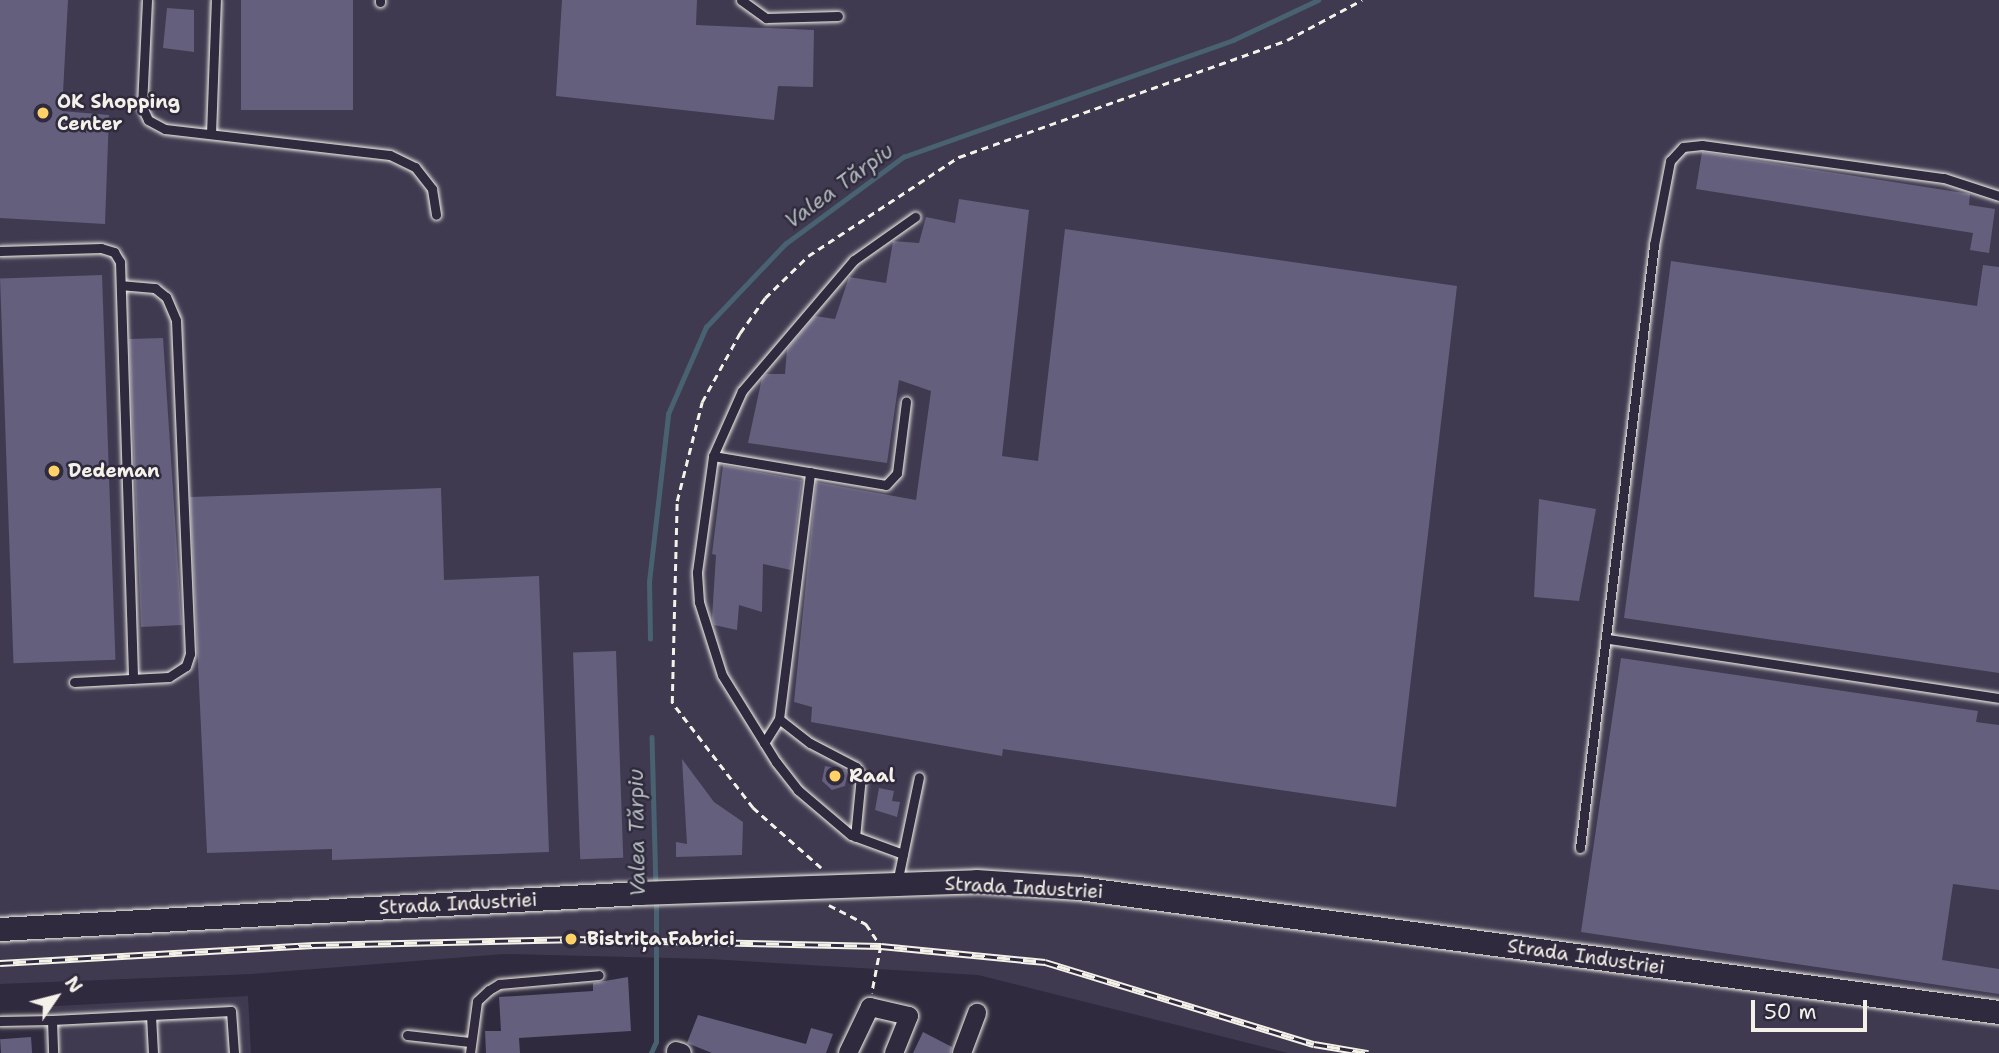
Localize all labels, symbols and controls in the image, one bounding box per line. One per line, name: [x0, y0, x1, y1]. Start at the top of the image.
place label: OK Shopping Center: [57, 91, 180, 135]
marker: OK Shopping Center: [35, 105, 51, 121]
water label: Valea Tărpiu: [780, 138, 898, 234]
place label: Dedeman: [68, 460, 160, 482]
marker: Dedeman: [46, 463, 62, 479]
place label: Raal: [849, 765, 895, 787]
marker: Raal: [827, 768, 843, 784]
water label: Valea Tărpiu: [623, 769, 651, 897]
street label: Strada Industriei: [944, 872, 1104, 904]
street label: Strada Industriei: [378, 888, 538, 920]
place label: Bistrița Fabrici: [587, 928, 735, 950]
marker: Bistrița Fabrici: [561, 929, 581, 949]
street label: Strada Industriei: [1506, 935, 1666, 979]
north arrow: [21, 962, 91, 1032]
text: N: [59, 971, 88, 998]
scale bar: [1754, 986, 1870, 1030]
text: 50 m: [1764, 998, 1817, 1026]

